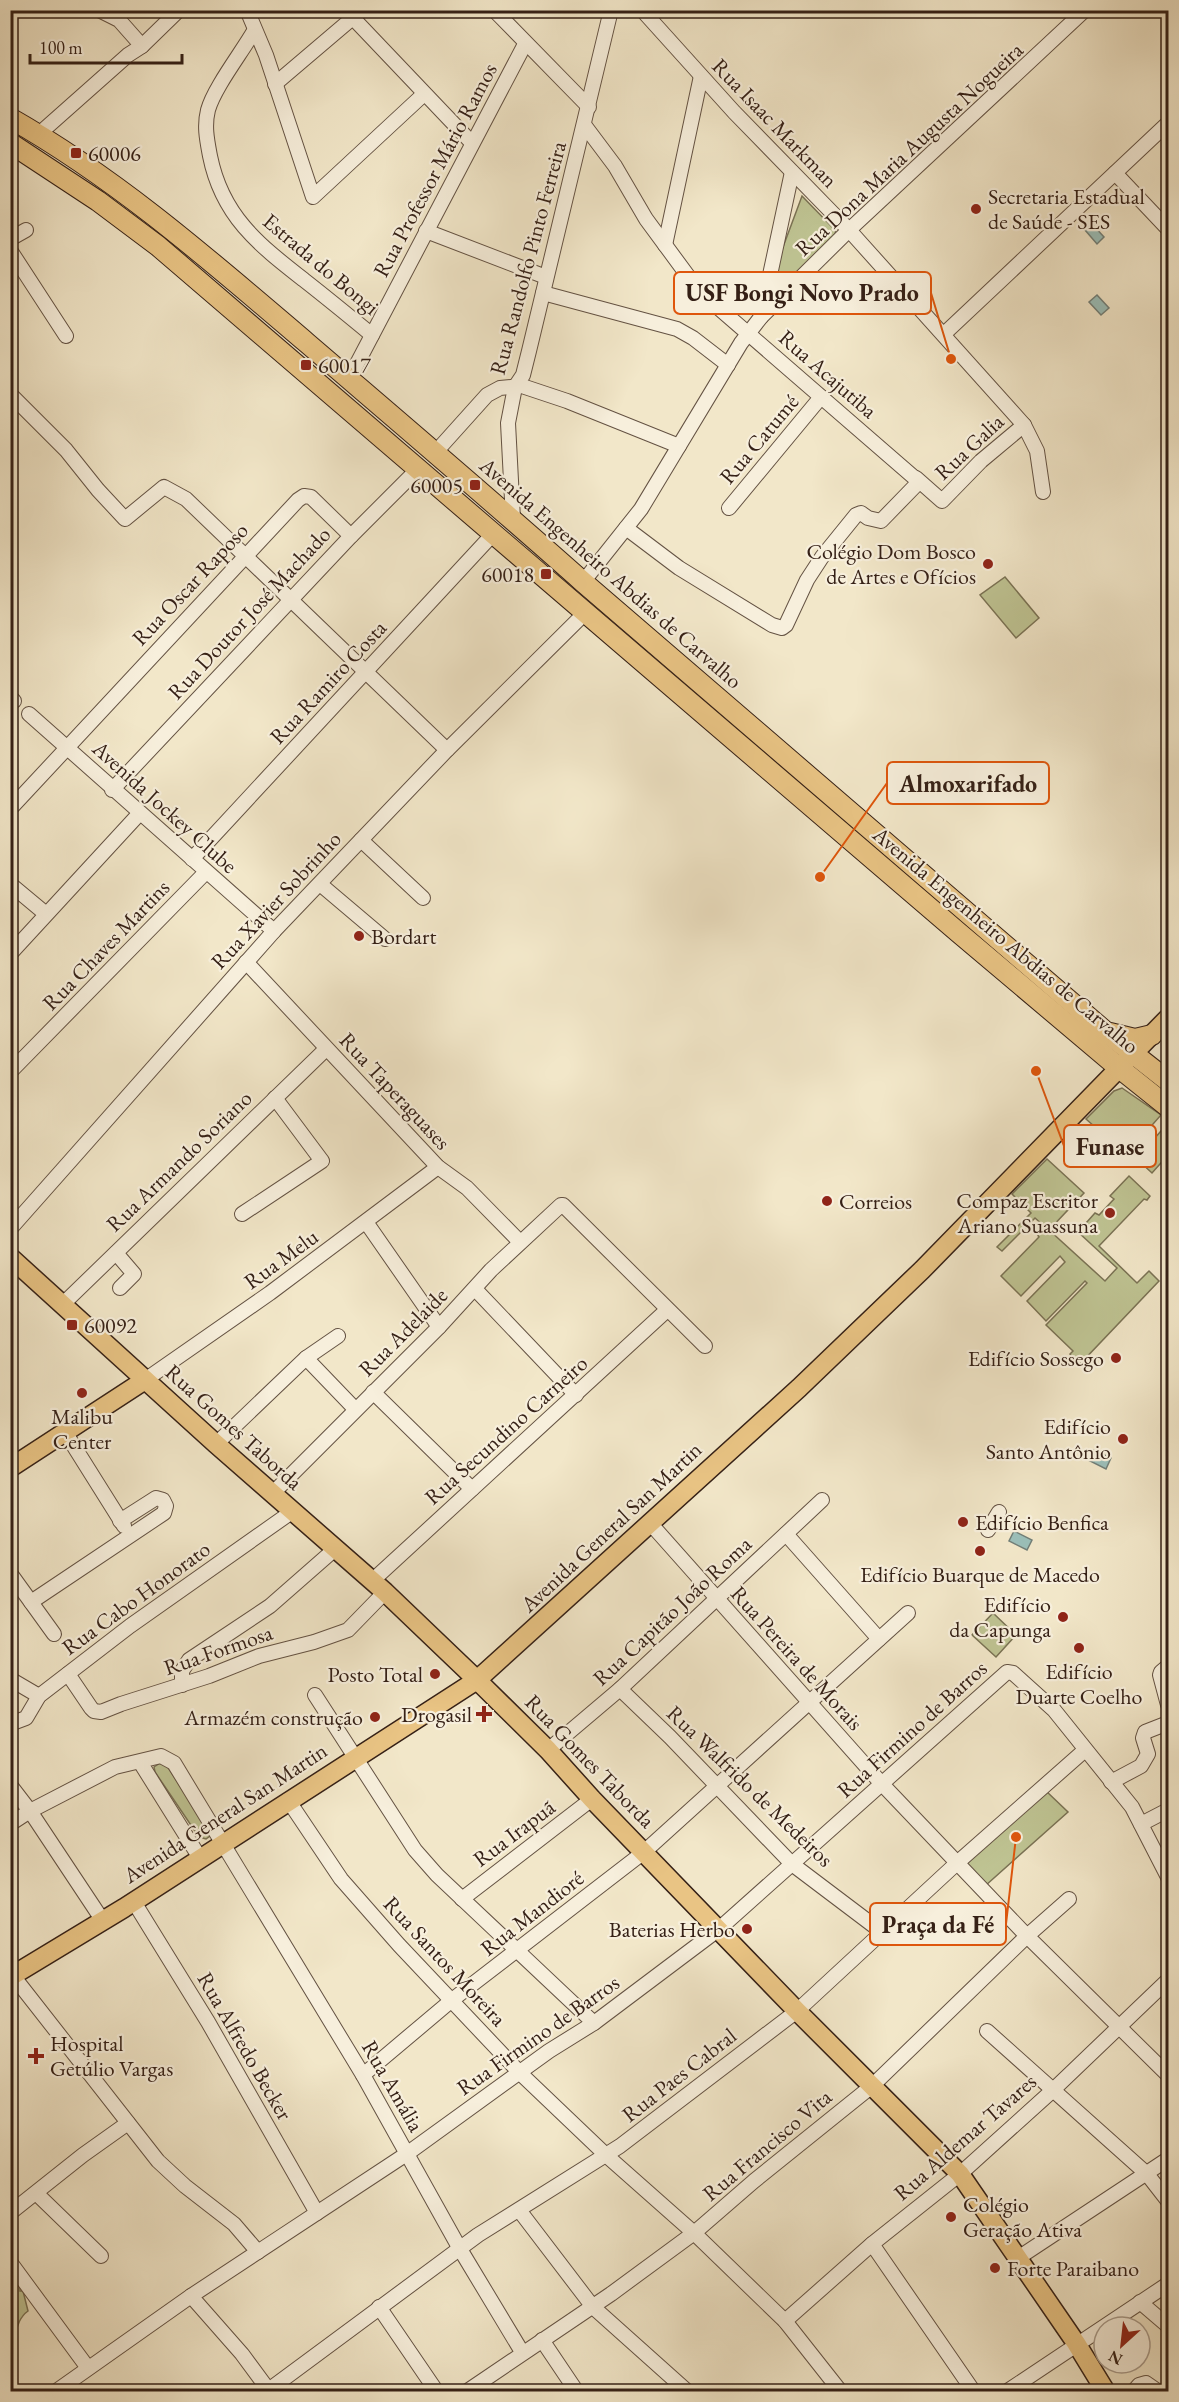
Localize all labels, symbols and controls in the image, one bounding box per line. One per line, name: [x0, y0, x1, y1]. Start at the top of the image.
scale bar: [30, 27, 182, 65]
street label: Rua Dona Maria Augusta Nogueira: [789, 35, 1029, 262]
text: 100 m: [39, 36, 83, 59]
street label: Rua Isaac Markman: [706, 52, 844, 194]
street label: Rua Professor Mário Ramos: [366, 58, 504, 282]
street label: Rua Randolfo Pinto Ferreira: [483, 138, 573, 378]
place label: 60006: [88, 139, 141, 168]
marker: 60006: [69, 146, 83, 160]
place label: Secretaria Estadual de Saúde - SES: [988, 182, 1145, 236]
marker: Secretaria Estadual de Saúde - SES: [969, 202, 983, 216]
street label: Estrada do Bongi: [257, 207, 385, 321]
callout: USF Bongi Novo Prado: [674, 272, 931, 314]
text: USF Bongi Novo Prado: [685, 277, 919, 309]
street label: Rua Acajutiba: [773, 323, 883, 425]
place label: 60017: [318, 351, 371, 380]
marker: 60017: [299, 358, 313, 372]
street label: Rua Catumé: [713, 388, 805, 490]
street label: Rua Galia: [928, 407, 1010, 486]
street label: Avenida Engenheiro Abdias de Carvalho: [473, 450, 749, 695]
place label: 60005: [410, 471, 463, 500]
marker: 60005: [468, 478, 482, 492]
street label: Rua Oscar Raposo: [125, 516, 255, 652]
street label: Rua Doutor José Machado: [161, 520, 337, 706]
place label: Colégio Dom Bosco de Artes e Ofícios: [806, 537, 976, 591]
marker: Colégio Dom Bosco de Artes e Ofícios: [981, 557, 995, 571]
place label: 60018: [481, 560, 534, 589]
marker: 60018: [539, 567, 553, 581]
street label: Rua Ramiro Costa: [263, 614, 393, 750]
street label: Avenida Jockey Clube: [86, 734, 244, 880]
callout: Almoxarifado: [887, 762, 1049, 804]
text: Almoxarifado: [898, 768, 1037, 799]
street label: Avenida Engenheiro Abdias de Carvalho: [866, 819, 1145, 1060]
street label: Rua Xavier Sobrinho: [204, 825, 348, 975]
street label: Rua Chaves Martins: [36, 873, 176, 1017]
place label: Bordart: [371, 922, 436, 951]
marker: Bordart: [352, 929, 366, 943]
street label: Rua Taperaguases: [333, 1026, 457, 1156]
street label: Rua Armando Soriano: [100, 1084, 258, 1238]
callout: Funase: [1064, 1125, 1156, 1167]
text: Funase: [1076, 1131, 1144, 1162]
place label: Compaz Escritor Ariano Suassuna: [956, 1186, 1099, 1240]
place label: Correios: [839, 1187, 912, 1216]
marker: Correios: [820, 1194, 834, 1208]
marker: Compaz Escritor Ariano Suassuna: [1103, 1206, 1117, 1220]
street label: Rua Melu: [238, 1222, 324, 1296]
street label: Rua Adelaide: [352, 1281, 454, 1383]
place label: 60092: [84, 1311, 137, 1340]
marker: 60092: [65, 1318, 79, 1332]
place label: Edifício Sossego: [968, 1344, 1104, 1373]
street label: Rua Secundino Carneiro: [418, 1349, 594, 1511]
marker: Edifício Sossego: [1109, 1351, 1123, 1365]
street label: Rua Gomes Taborda: [159, 1358, 309, 1497]
marker: Malibu Center: [75, 1386, 89, 1400]
place label: Malibu Center: [51, 1402, 113, 1456]
place label: Edifício Santo Antônio: [986, 1412, 1111, 1466]
marker: Edifício Santo Antônio: [1116, 1432, 1130, 1446]
street label: Avenida General San Martin: [513, 1435, 708, 1619]
place label: Edifício Benfica: [975, 1508, 1109, 1537]
marker: Edifício Benfica: [956, 1515, 970, 1529]
street label: Rua Capitão João Roma: [586, 1530, 758, 1692]
street label: Rua Cabo Honorato: [56, 1534, 216, 1662]
marker: Edifício Buarque de Macedo: [973, 1544, 987, 1558]
place label: Edifício Buarque de Macedo: [860, 1560, 1100, 1589]
street label: Rua Pereira de Morais: [724, 1580, 870, 1736]
place label: Edifício da Capunga: [949, 1590, 1051, 1644]
marker: Edifício da Capunga: [1056, 1610, 1070, 1624]
street label: Rua Formosa: [160, 1618, 276, 1682]
marker: Edifício Duarte Coelho: [1072, 1641, 1086, 1655]
street label: Rua Firmino de Barros: [831, 1654, 993, 1804]
place label: Edifício Duarte Coelho: [1016, 1657, 1142, 1711]
place label: Posto Total: [327, 1660, 423, 1689]
marker: Posto Total: [428, 1667, 442, 1681]
street label: Rua Gomes Taborda: [519, 1688, 661, 1834]
street label: Rua Walfrido de Medeiros: [660, 1699, 840, 1873]
place label: Drogasil: [401, 1700, 472, 1729]
place label: Armazém construção: [183, 1703, 363, 1732]
marker: Drogasil: [477, 1707, 491, 1721]
marker: Armazém construção: [368, 1710, 382, 1724]
street label: Avenida General San Martin: [117, 1736, 333, 1890]
street label: Rua Irapuã: [467, 1792, 561, 1873]
street label: Rua Mandioré: [474, 1863, 590, 1962]
street label: Rua Santos Moreira: [377, 1890, 513, 2033]
callout: Praça da Fé: [870, 1903, 1006, 1945]
text: Praça da Fé: [882, 1909, 994, 1940]
place label: Baterias Herbo: [609, 1915, 735, 1944]
marker: Baterias Herbo: [740, 1922, 754, 1936]
street label: Rua Alfredo Becker: [191, 1967, 300, 2126]
street label: Rua Firmino de Barros: [451, 1968, 625, 2102]
street label: Rua Paes Cabral: [616, 2021, 742, 2129]
place label: Hospital Getúlio Vargas: [50, 2029, 173, 2083]
street label: Rua Amália: [355, 2035, 431, 2137]
marker: Hospital Getúlio Vargas: [27, 2047, 45, 2065]
street label: Rua Aldemar Tavares: [887, 2067, 1043, 2207]
street label: Rua Francisco Vita: [696, 2082, 838, 2208]
place label: Colégio Geração Ativa: [963, 2190, 1082, 2244]
marker: Colégio Geração Ativa: [944, 2210, 958, 2224]
place label: Forte Paraibano: [1007, 2254, 1139, 2283]
marker: Forte Paraibano: [988, 2261, 1002, 2275]
north arrow: [1092, 2315, 1152, 2375]
text: N: [1105, 2346, 1126, 2370]

